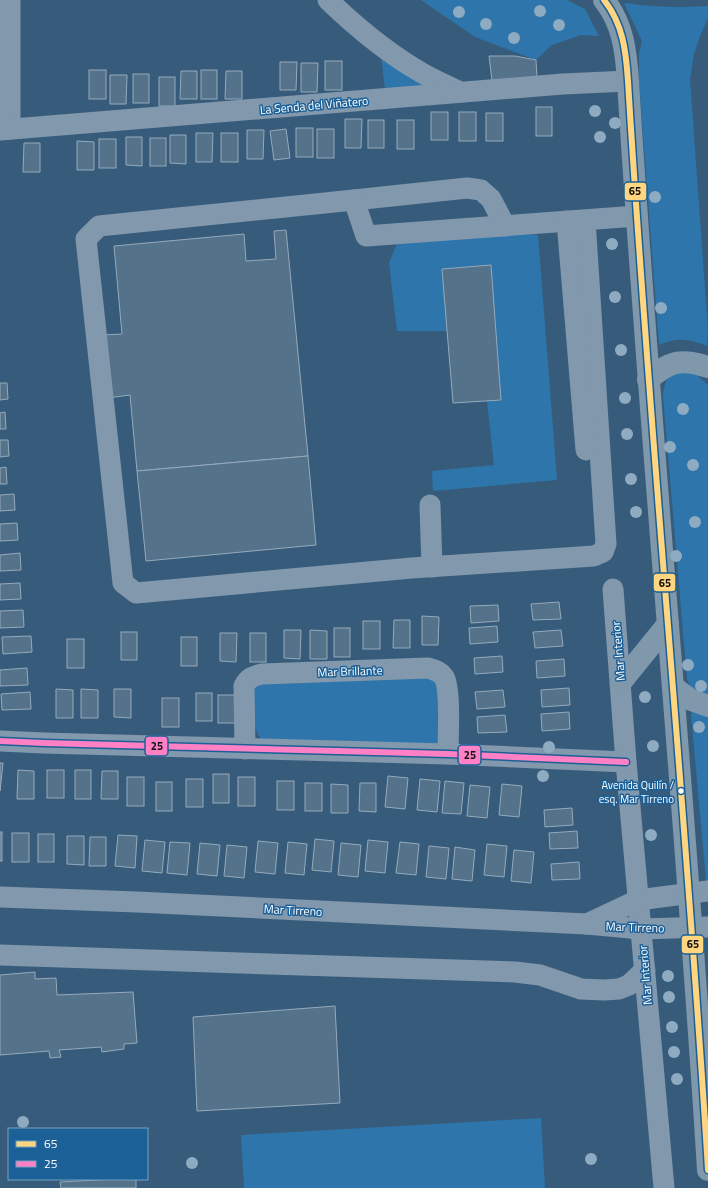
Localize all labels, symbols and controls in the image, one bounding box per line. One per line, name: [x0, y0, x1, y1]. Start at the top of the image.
street label: La Senda del Viñatero: [259, 91, 369, 119]
line badge: 65: [624, 182, 647, 201]
text: 65: [629, 183, 641, 199]
line badge: 65: [653, 573, 676, 592]
text: 65: [659, 575, 671, 591]
street label: Mar Interior: [606, 620, 630, 682]
street label: Mar Brillante: [317, 660, 383, 682]
line badge: 25: [145, 736, 168, 756]
text: 25: [151, 738, 163, 754]
line badge: 25: [458, 745, 481, 765]
text: 25: [464, 747, 476, 763]
place label: Avenida Quilín / esq. Mar Tirreno: [599, 777, 674, 807]
marker: Avenida Quilín / esq. Mar Tirreno: [676, 786, 686, 796]
street label: Mar Tirreno: [263, 899, 323, 921]
street label: Mar Tirreno: [605, 916, 665, 938]
line badge: 65: [681, 935, 704, 954]
text: 65: [687, 936, 699, 952]
street label: Mar Interior: [633, 944, 657, 1006]
legend: [8, 1128, 148, 1180]
text: 65: [44, 1134, 58, 1153]
text: 25: [44, 1154, 58, 1173]

